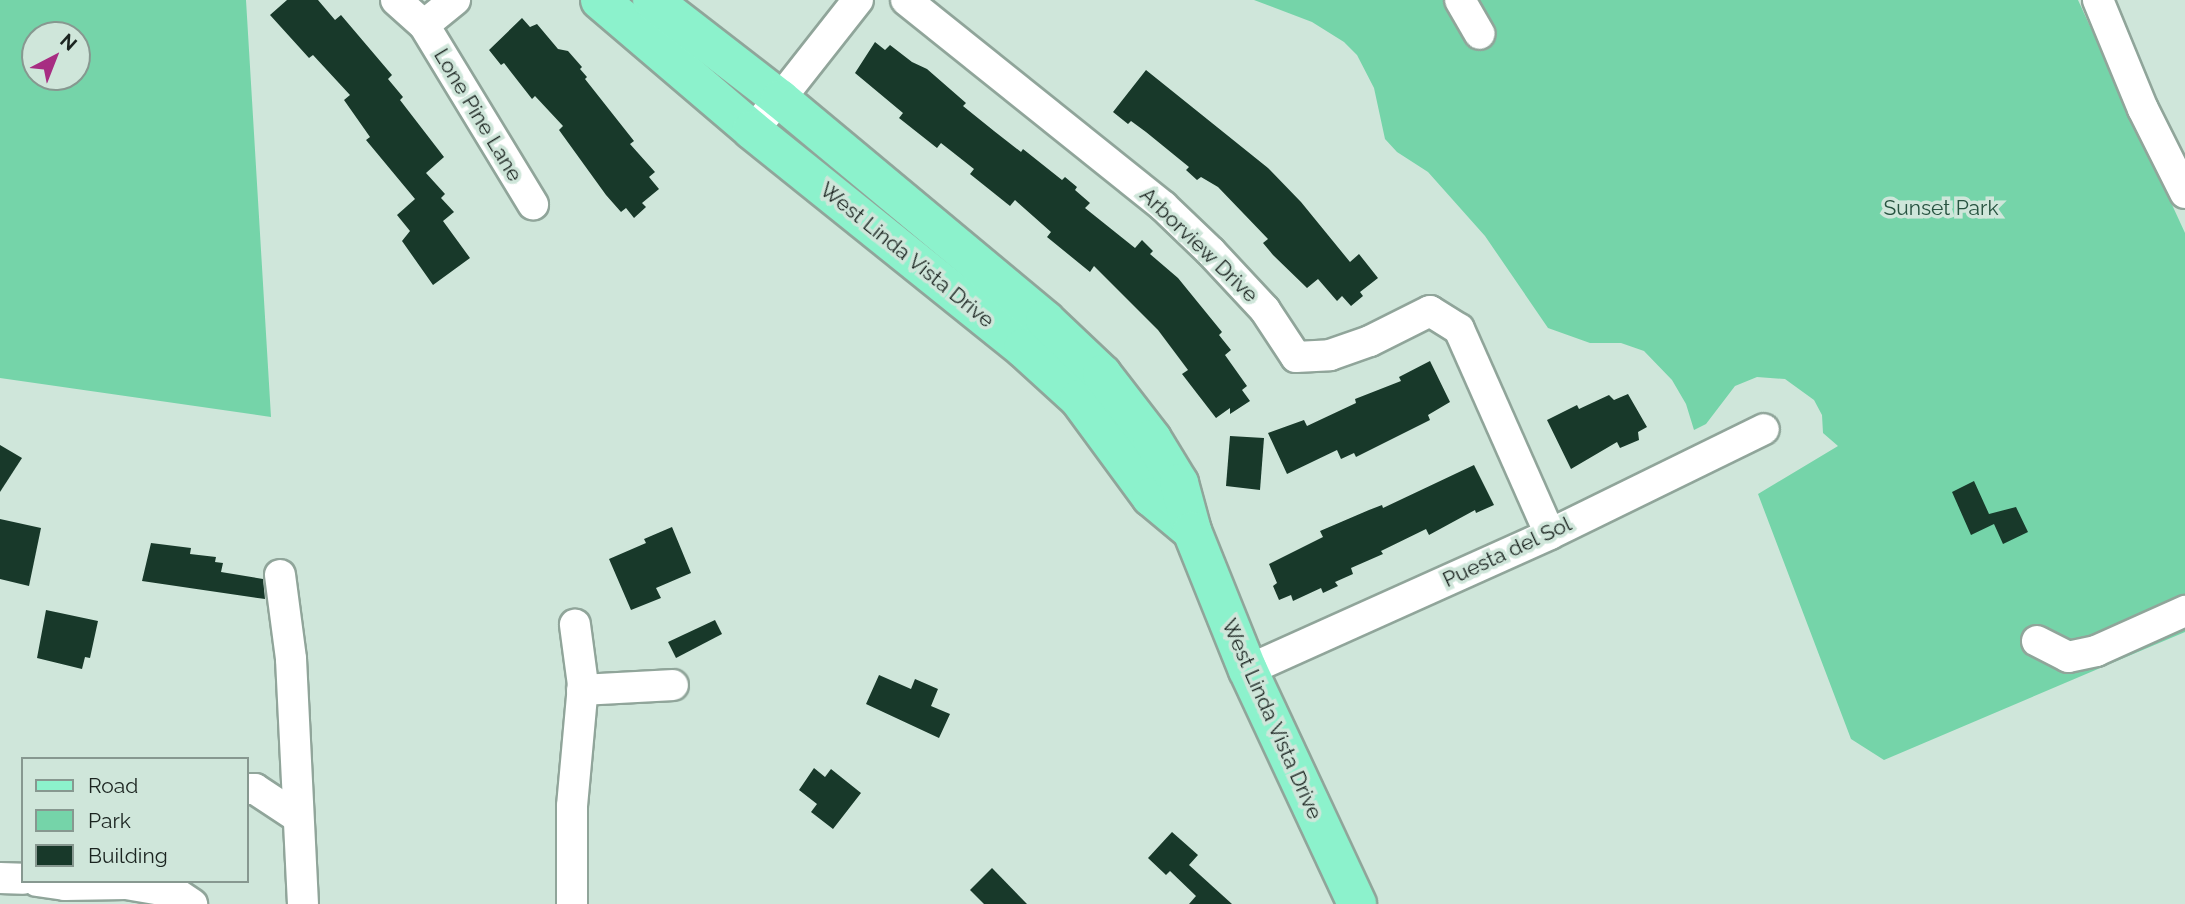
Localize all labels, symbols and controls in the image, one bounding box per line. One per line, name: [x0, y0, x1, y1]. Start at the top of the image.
north arrow: [21, 21, 91, 91]
text: N: [56, 29, 81, 55]
street label: Lone Pine Lane: [429, 44, 527, 186]
street label: West Linda Vista Drive: [815, 177, 999, 333]
street label: Arborview Drive: [1135, 182, 1263, 308]
park label: Sunset Park: [1883, 195, 1999, 221]
street label: Puesta del Sol: [1439, 511, 1575, 593]
street label: West Linda Vista Drive: [1216, 615, 1328, 823]
legend: [21, 757, 248, 883]
text: Road: [88, 773, 138, 798]
text: Park: [88, 808, 131, 833]
text: Building: [88, 843, 168, 868]

